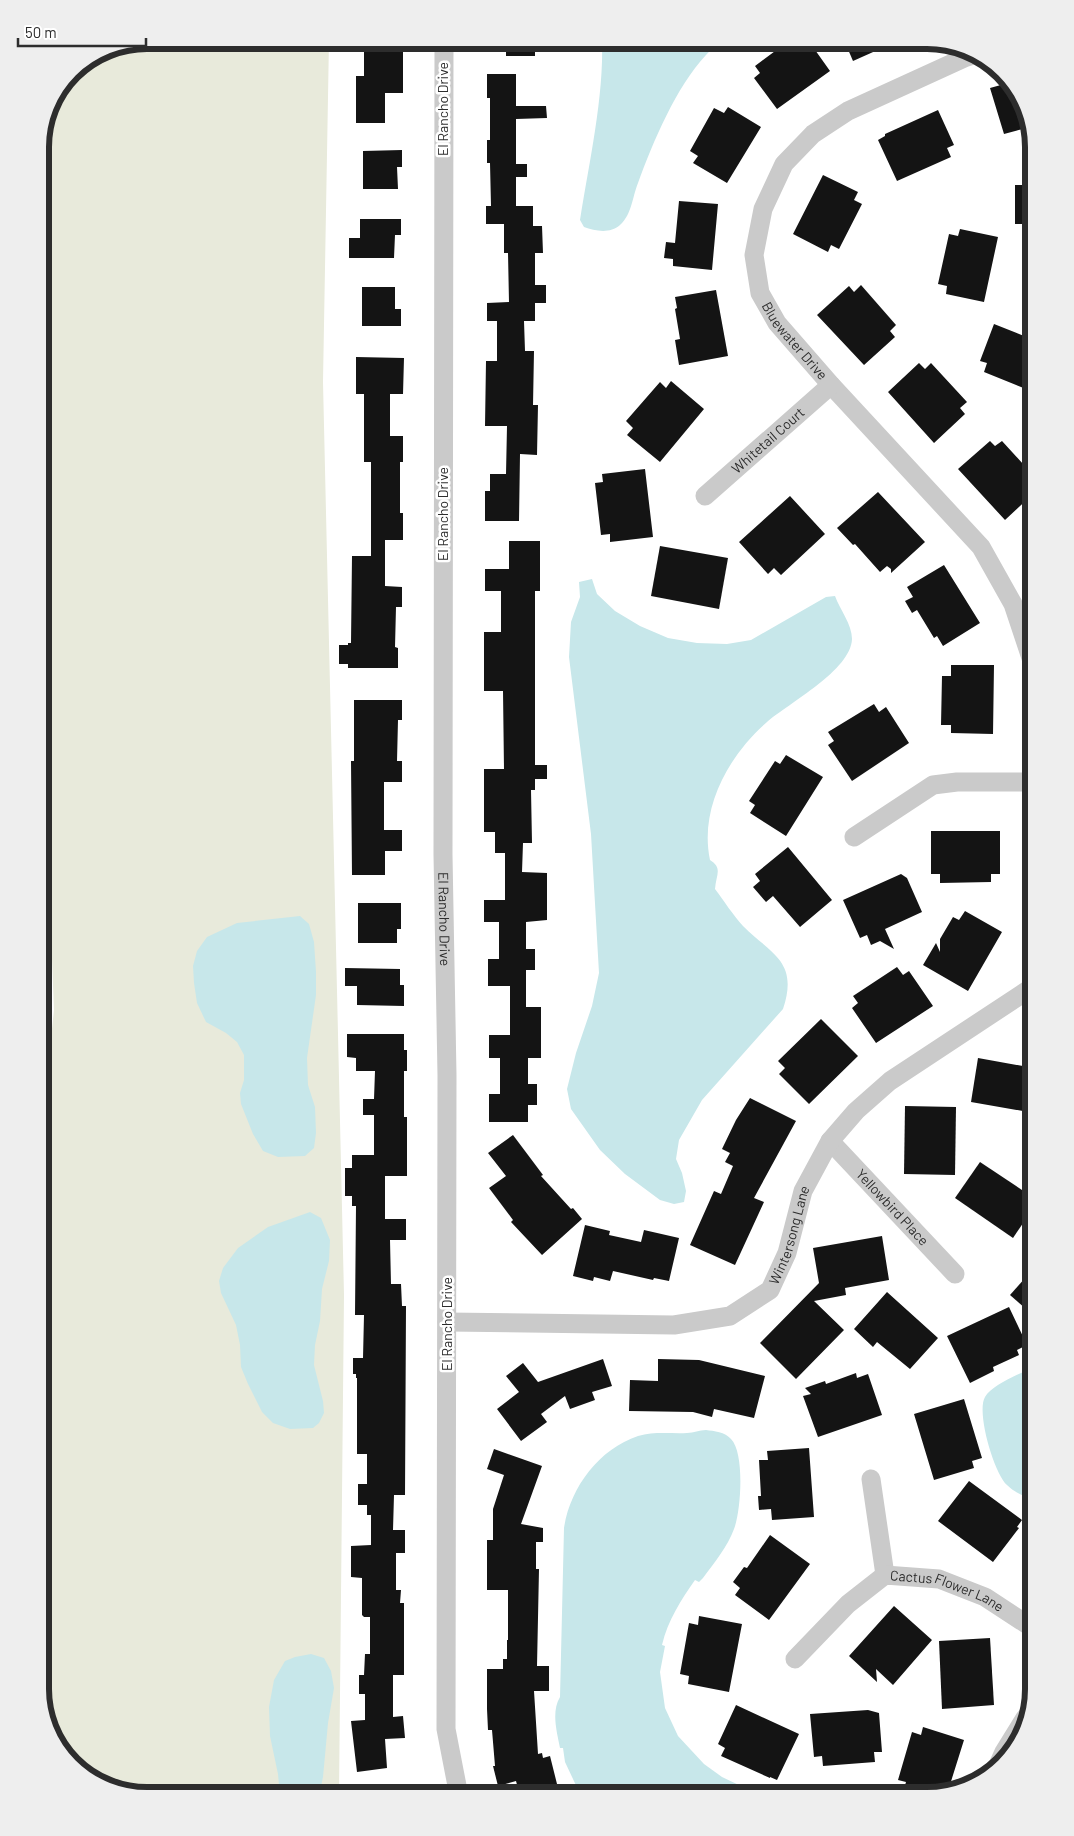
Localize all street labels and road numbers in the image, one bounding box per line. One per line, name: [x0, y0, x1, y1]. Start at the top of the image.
street label: El Rancho Drive: [434, 62, 451, 156]
street label: Bluewater Drive: [759, 299, 831, 383]
street label: Whitetail Court: [728, 403, 808, 477]
street label: El Rancho Drive: [434, 467, 451, 561]
street label: El Rancho Drive: [435, 872, 454, 966]
street label: Yellowbird Place: [853, 1165, 933, 1249]
street label: Wintersong Lane: [765, 1182, 813, 1287]
street label: El Rancho Drive: [438, 1277, 455, 1371]
street label: Cactus Flower Lane: [890, 1566, 1007, 1615]

